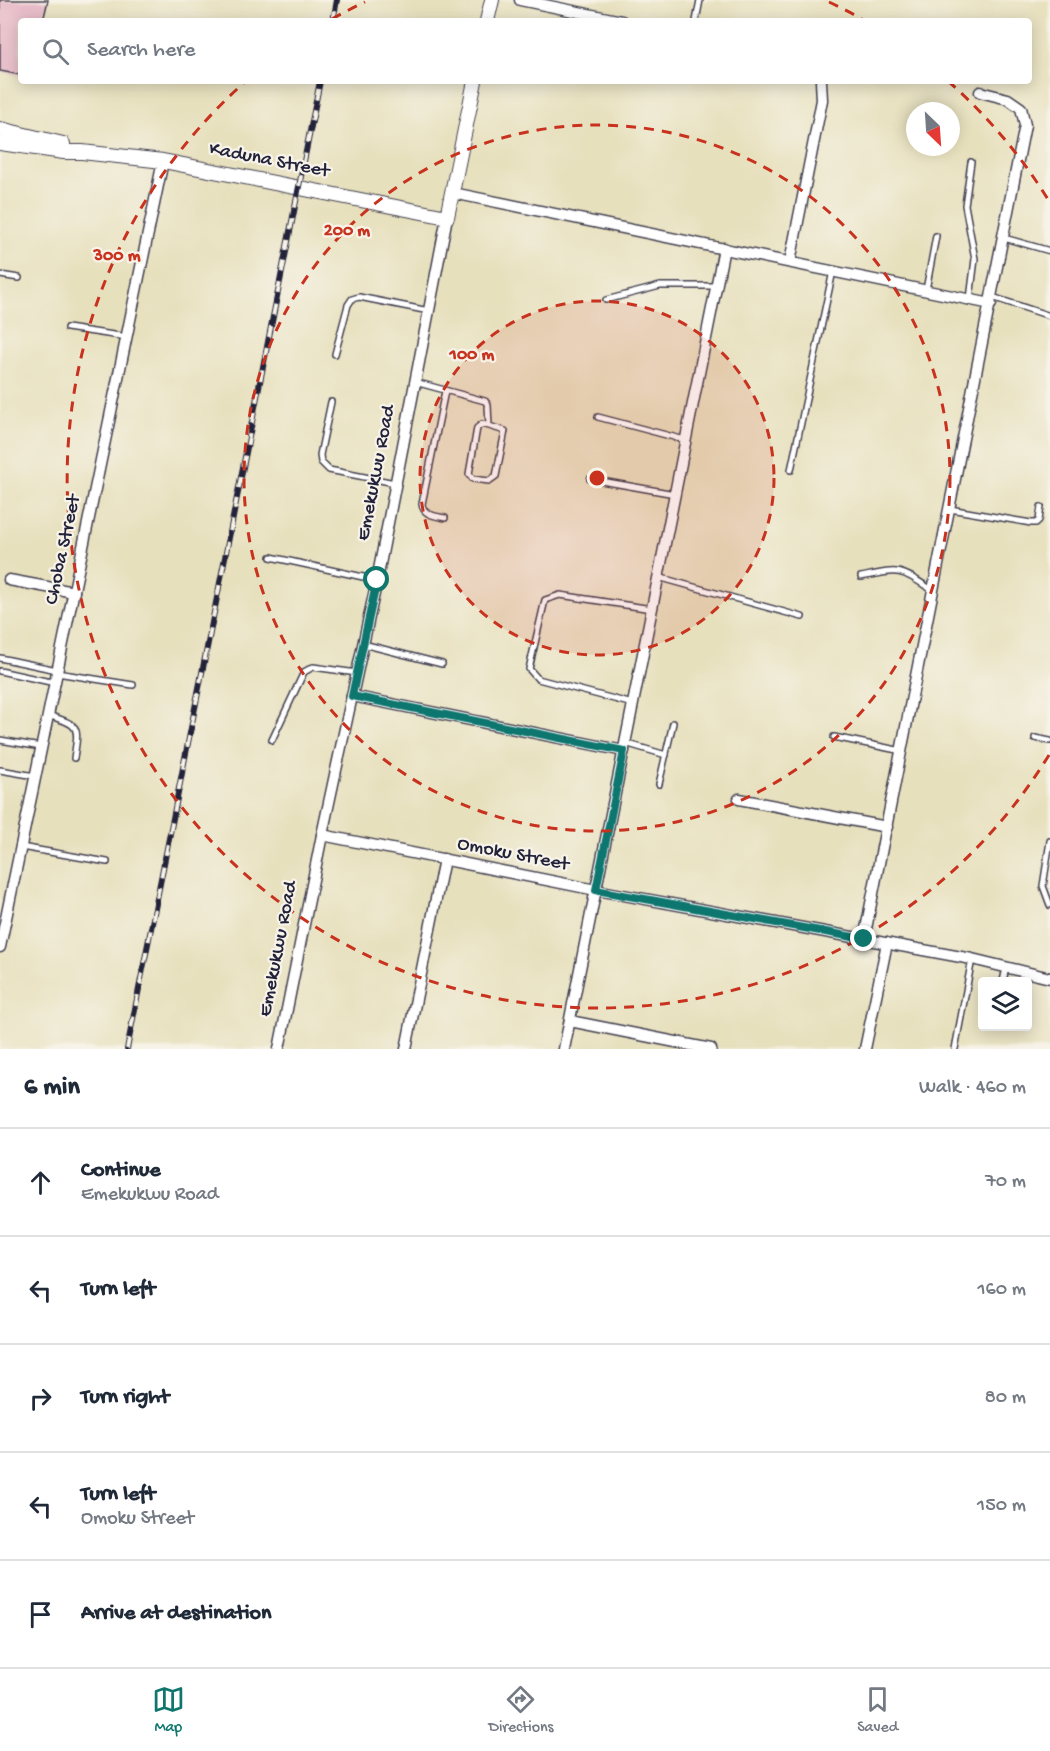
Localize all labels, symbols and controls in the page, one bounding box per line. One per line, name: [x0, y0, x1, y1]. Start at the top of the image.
search box: [18, 18, 1032, 84]
icon: search: [39, 35, 72, 68]
text: Search here: [87, 38, 195, 64]
north arrow: [906, 102, 960, 156]
street label: Kaduna Street: [207, 138, 333, 184]
text: 200 m: [324, 221, 370, 242]
text: 300 m: [93, 246, 141, 267]
text: 100 m: [449, 345, 495, 366]
street label: Emekukwu Road: [353, 401, 402, 543]
centre of rings: [587, 468, 607, 488]
street label: Choba Street: [41, 491, 87, 607]
route start: [363, 566, 389, 592]
street label: Omoku Street: [455, 833, 572, 877]
street label: Emekukwu Road: [255, 877, 304, 1019]
route end: [850, 925, 876, 951]
map controls: [978, 977, 1032, 1031]
button: layers: [978, 977, 1032, 1031]
text: 6 min: [24, 1073, 80, 1104]
text: Walk · 460 m: [919, 1077, 1026, 1100]
text: Continue: [81, 1158, 161, 1184]
icon: ahead: [24, 1166, 57, 1199]
text: 70 m: [985, 1171, 1026, 1194]
text: Emekukwu Road: [81, 1184, 219, 1207]
icon: left: [24, 1274, 57, 1307]
text: Turn left: [81, 1277, 155, 1303]
text: 160 m: [977, 1279, 1026, 1302]
icon: right: [24, 1382, 57, 1415]
text: Turn right: [81, 1385, 169, 1411]
text: 80 m: [985, 1387, 1026, 1410]
text: Turn left: [81, 1482, 155, 1508]
icon: left: [24, 1490, 57, 1523]
text: 150 m: [977, 1495, 1026, 1518]
text: Omoku Street: [81, 1508, 194, 1531]
icon: arrive: [24, 1598, 57, 1631]
text: Arrive at destination: [81, 1601, 271, 1627]
tab: Map: [152, 1683, 185, 1738]
tab: Directions: [488, 1683, 554, 1738]
tab: Saved: [857, 1683, 898, 1738]

